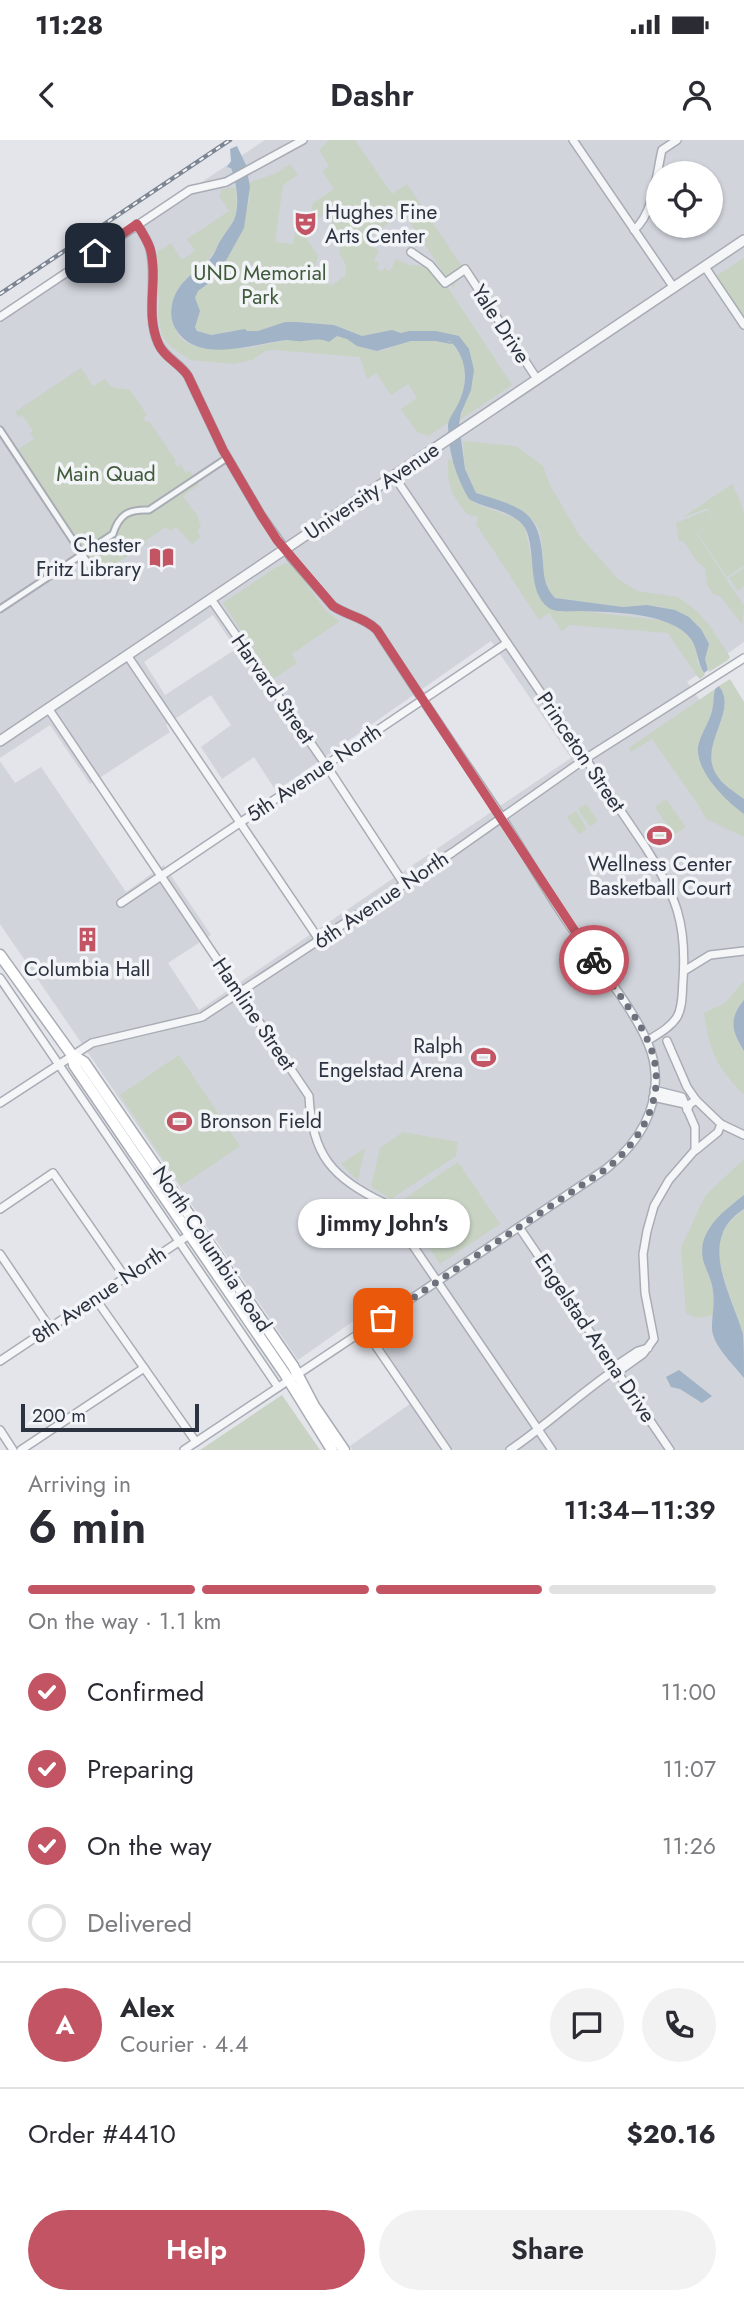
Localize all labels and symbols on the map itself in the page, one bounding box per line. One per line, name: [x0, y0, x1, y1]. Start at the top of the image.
place label: Hughes Fine Arts Center: [325, 197, 438, 251]
theatre icon: Hughes Fine Arts Center: [291, 210, 319, 238]
pin: [65, 223, 125, 283]
park label: UND Memorial Park: [193, 258, 327, 312]
street label: Yale Drive: [464, 279, 538, 369]
street label: University Avenue: [299, 435, 445, 547]
park label: Main Quad: [56, 459, 156, 489]
place label: Chester Fritz Library: [36, 530, 142, 584]
library icon: Chester Fritz Library: [147, 543, 175, 571]
street label: Harvard Street: [224, 628, 322, 750]
street label: Princeton Street: [530, 686, 632, 818]
street label: 5th Avenue North: [241, 717, 387, 829]
sports icon: Wellness Center Basketball Court: [646, 821, 674, 849]
street label: 6th Avenue North: [307, 844, 455, 956]
place label: Wellness Center Basketball Court: [588, 849, 733, 903]
courier: [559, 925, 629, 995]
building icon: Columbia Hall: [73, 926, 101, 954]
street label: Hamline Street: [205, 952, 303, 1076]
place label: Columbia Hall: [24, 954, 150, 984]
place label: Ralph Engelstad Arena: [318, 1031, 463, 1085]
sports icon: Ralph Engelstad Arena: [469, 1044, 497, 1072]
place label: Bronson Field: [200, 1106, 322, 1136]
sports icon: Bronson Field: [166, 1107, 194, 1135]
street label: North Columbia Road: [145, 1160, 279, 1338]
callout: Jimmy John's: [297, 1199, 469, 1248]
street label: 8th Avenue North: [26, 1239, 172, 1351]
street label: Engelstad Arena Drive: [527, 1248, 663, 1429]
pin: [353, 1288, 413, 1348]
scale bar: [21, 1401, 200, 1433]

